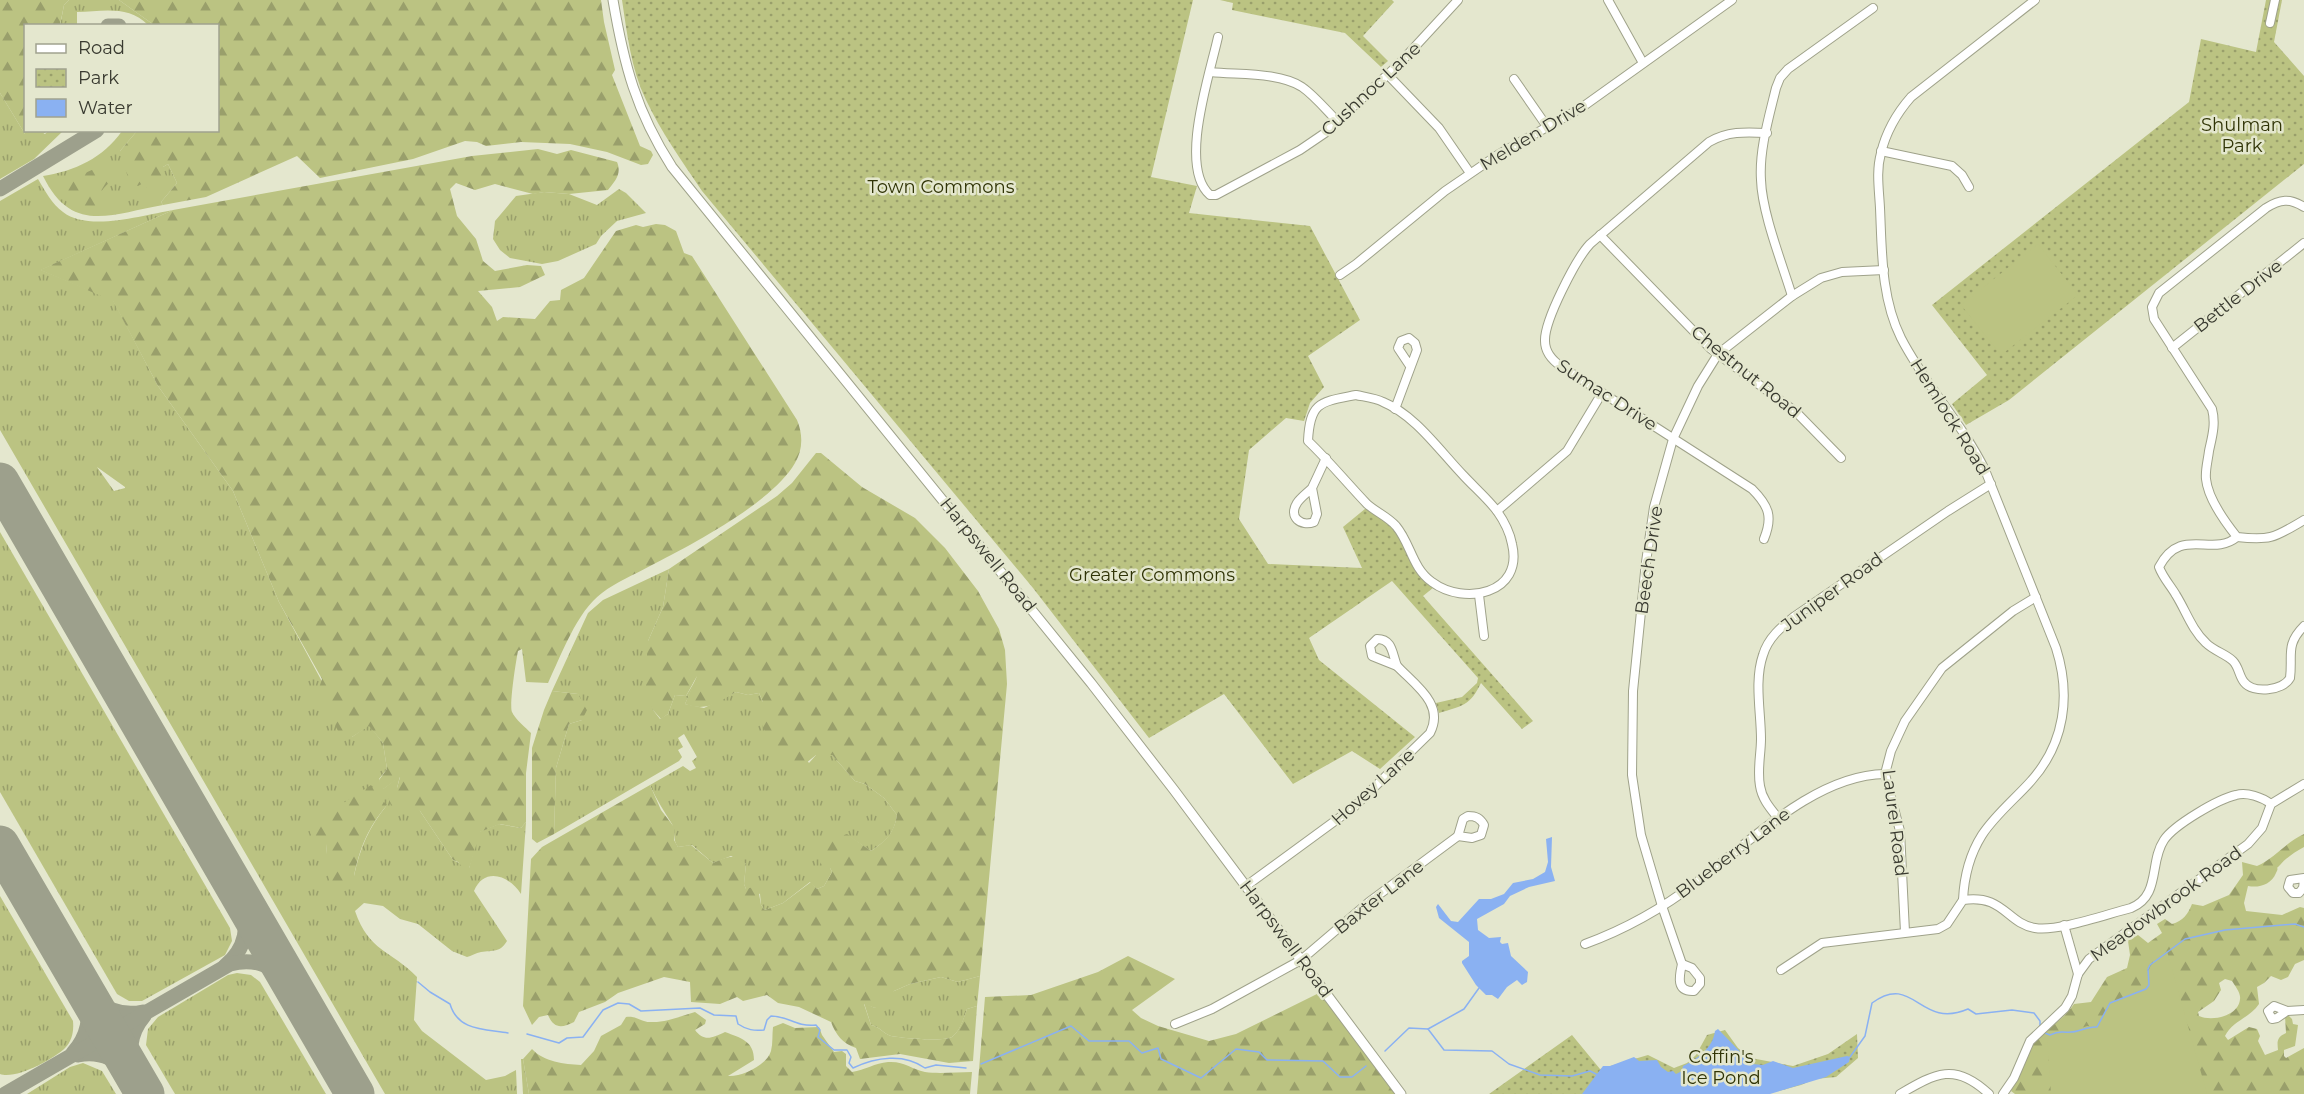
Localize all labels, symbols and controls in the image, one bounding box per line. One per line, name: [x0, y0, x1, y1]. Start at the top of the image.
legend: [24, 24, 219, 132]
text: Road: [78, 37, 125, 59]
street label: Cushnoc Lane: [1317, 37, 1425, 141]
text: Park: [78, 67, 119, 89]
street label: Melden Drive: [1476, 95, 1590, 175]
text: Water: [78, 97, 133, 119]
park label: Shulman Park: [2201, 114, 2283, 157]
park label: Town Commons: [867, 176, 1015, 198]
street label: Bettle Drive: [2189, 255, 2287, 337]
street label: Chestnut Road: [1687, 321, 1805, 423]
street label: Sumac Drive: [1553, 354, 1661, 436]
street label: Hemlock Road: [1905, 355, 1995, 479]
street label: Harpswell Road: [935, 493, 1041, 617]
street label: Beech Drive: [1630, 504, 1668, 616]
street label: Juniper Road: [1776, 548, 1887, 637]
park label: Greater Commons: [1069, 564, 1235, 586]
street label: Hovey Lane: [1327, 744, 1419, 830]
street label: Laurel Road: [1878, 768, 1912, 878]
street label: Blueberry Lane: [1672, 803, 1795, 903]
street label: Meadowbrook Road: [2086, 842, 2246, 966]
street label: Baxter Lane: [1330, 855, 1428, 939]
street label: Harpswell Road: [1235, 876, 1337, 1002]
park label: Coffin's Ice Pond: [1681, 1046, 1761, 1089]

